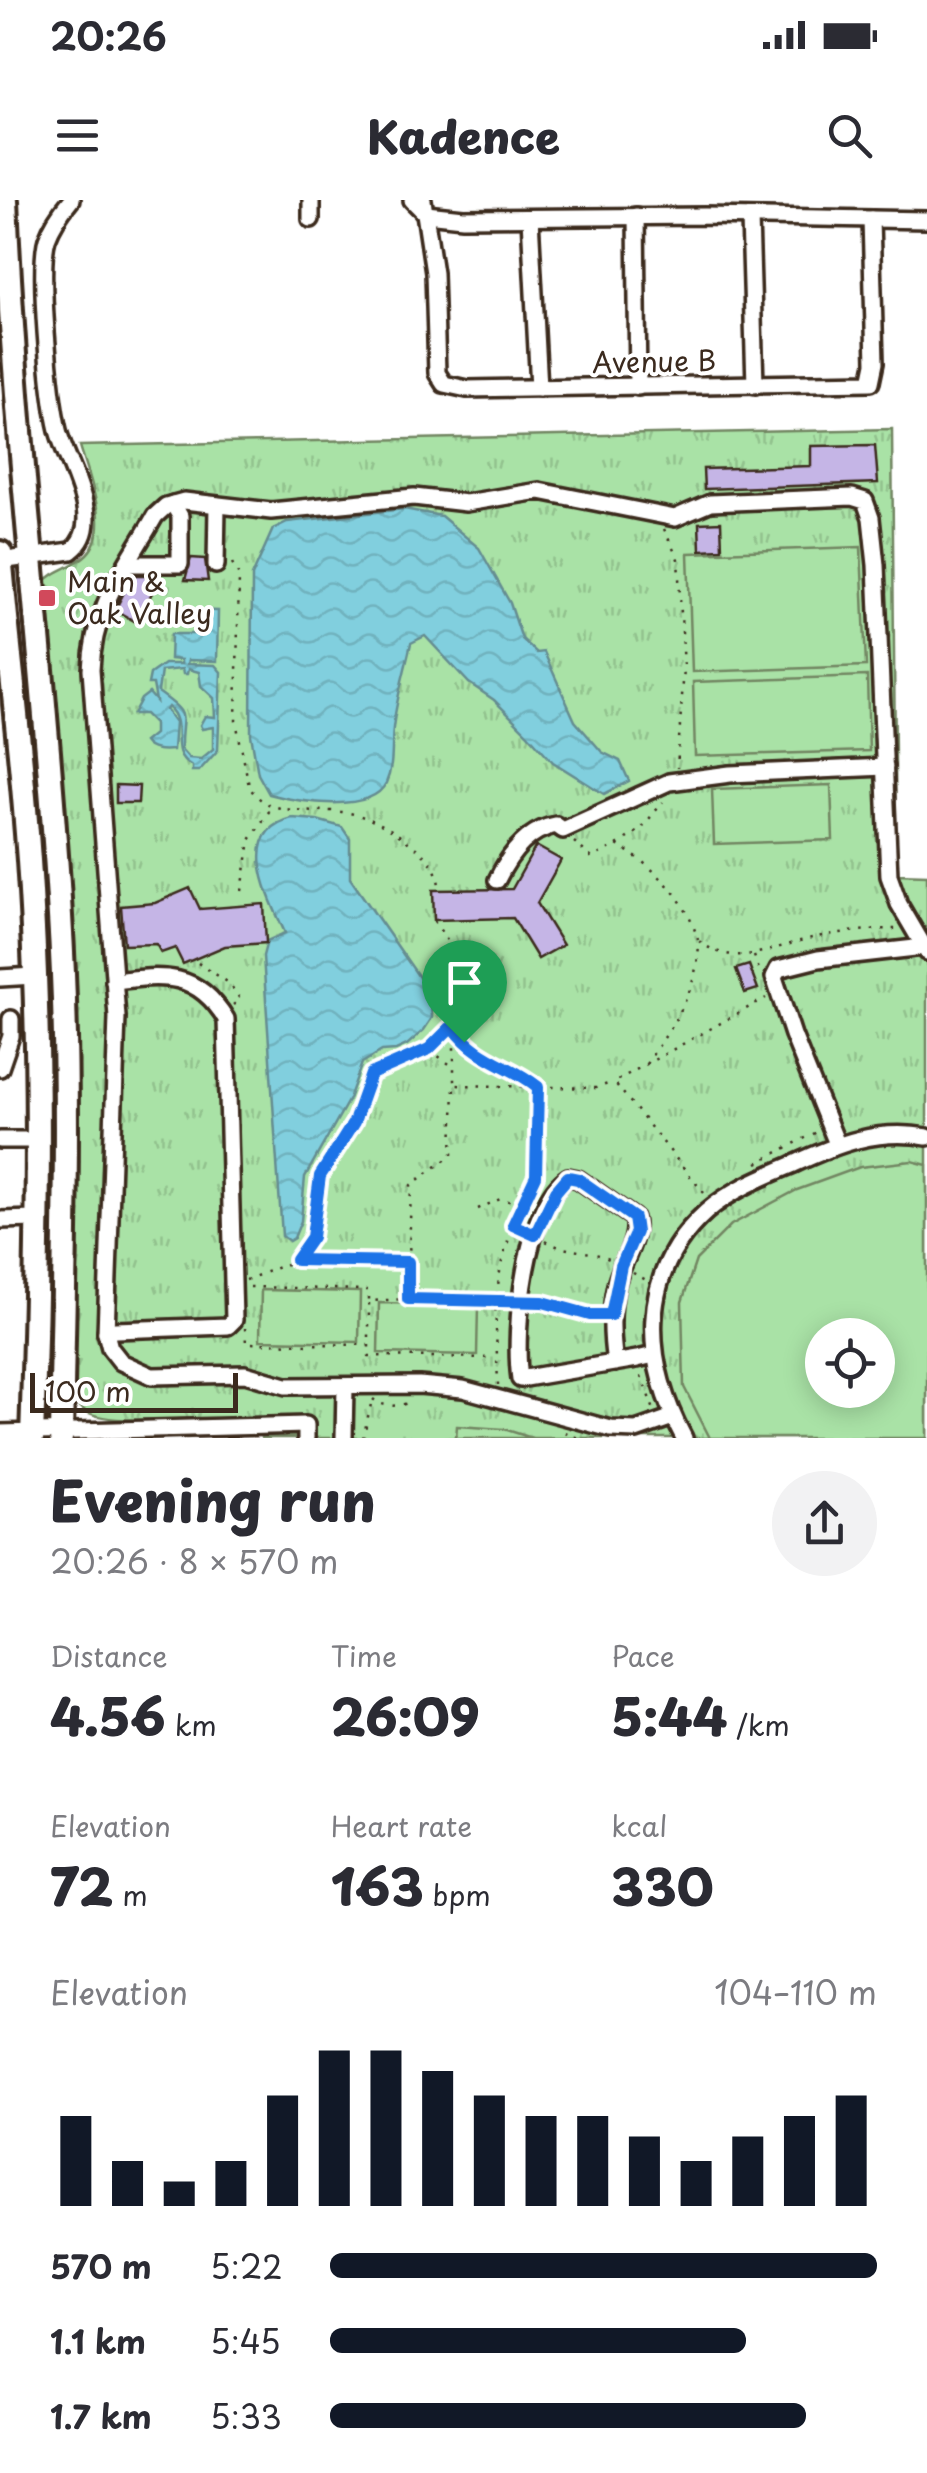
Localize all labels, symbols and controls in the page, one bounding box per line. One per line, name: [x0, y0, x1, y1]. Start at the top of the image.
text: 20:26: [50, 7, 167, 64]
text: Kadence: [367, 101, 560, 169]
icon: menu: [50, 108, 105, 163]
icon: search: [822, 108, 877, 163]
street label: Avenue B: [592, 338, 716, 383]
place label: Main & Oak Valley: [67, 559, 212, 634]
marker: Main & Oak Valley: [36, 587, 58, 609]
pin: [422, 940, 507, 1043]
icon: arrive: [437, 955, 492, 1010]
map controls: [805, 1318, 895, 1408]
button: locate: [805, 1318, 895, 1408]
scale bar: [30, 1368, 238, 1412]
text: 100 m: [45, 1369, 131, 1412]
text: Evening run: [50, 1458, 376, 1541]
button: share: [772, 1471, 877, 1576]
text: 20:26 · 8 × 570 m: [50, 1537, 338, 1585]
text: Distance: [50, 1634, 168, 1677]
text: Time: [331, 1634, 397, 1677]
text: Pace: [611, 1634, 675, 1677]
text: 4.56: [50, 1677, 166, 1753]
text: 26:09: [331, 1677, 480, 1753]
text: 5:44: [611, 1677, 727, 1753]
text: km: [166, 1703, 217, 1746]
text: /km: [727, 1703, 790, 1746]
text: Elevation: [50, 1804, 171, 1847]
text: Heart rate: [331, 1804, 472, 1847]
text: kcal: [611, 1804, 667, 1847]
text: 72: [50, 1847, 113, 1923]
text: 163: [331, 1847, 424, 1923]
text: 330: [611, 1847, 714, 1923]
text: m: [113, 1873, 148, 1916]
text: bpm: [424, 1873, 491, 1916]
text: Elevation: [50, 1968, 188, 2016]
text: 104–110 m: [714, 1968, 877, 2016]
text: 570 m: [50, 2242, 152, 2290]
text: 5:22: [210, 2242, 283, 2290]
text: 1.1 km: [50, 2317, 146, 2365]
text: 5:45: [210, 2317, 281, 2365]
text: 1.7 km: [50, 2392, 152, 2440]
text: 5:33: [210, 2392, 282, 2440]

